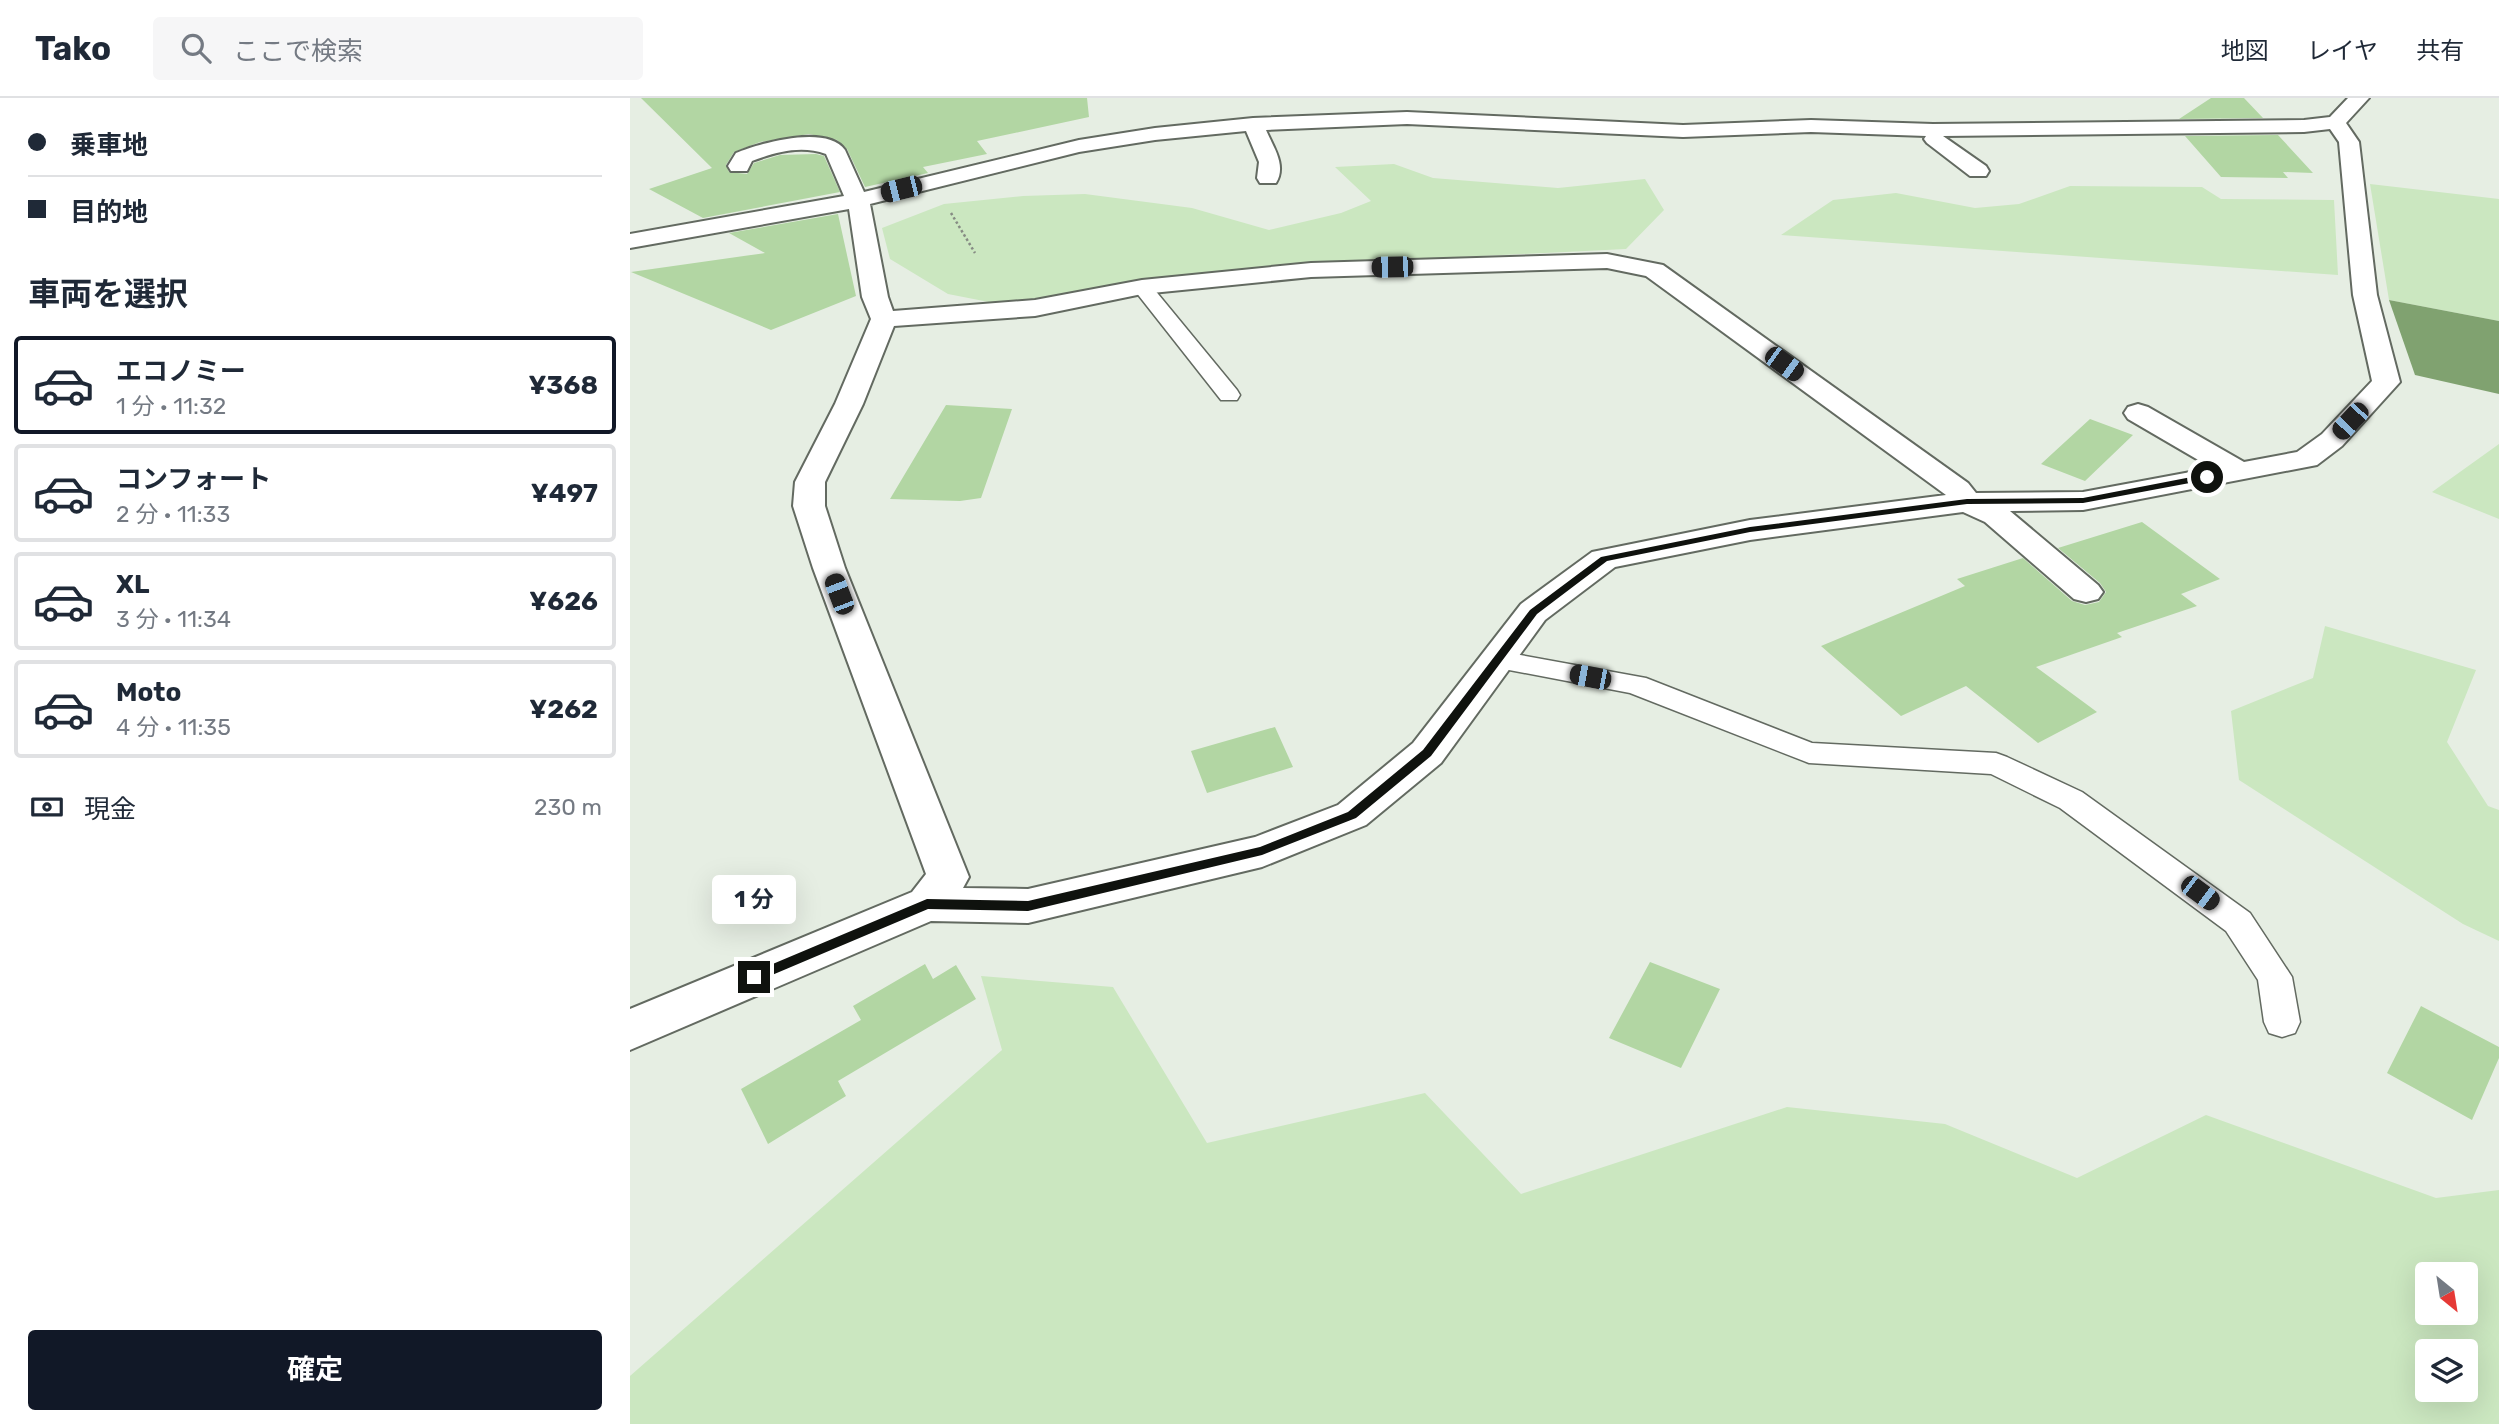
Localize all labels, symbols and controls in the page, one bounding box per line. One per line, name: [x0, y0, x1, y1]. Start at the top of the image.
search box: [153, 17, 643, 80]
text: Tako: [35, 29, 111, 68]
icon: search: [177, 29, 215, 67]
text: ここで検索: [233, 36, 363, 67]
text: 地図: [2221, 37, 2269, 65]
text: レイヤ: [2307, 37, 2378, 65]
text: 共有: [2416, 37, 2464, 65]
text: 乗車地: [70, 130, 148, 161]
car: [879, 174, 924, 204]
text: 目的地: [70, 197, 148, 228]
car: [1371, 256, 1414, 278]
text: 車両を選択: [28, 275, 188, 313]
car: [1761, 343, 1808, 385]
icon: car: [32, 354, 95, 417]
text: エコノミー: [116, 356, 246, 387]
text: ¥368: [528, 370, 598, 401]
text: 1 分 · 11:32: [116, 392, 226, 420]
car: [2328, 398, 2373, 444]
route start: [2191, 461, 2223, 493]
icon: car: [32, 462, 95, 525]
text: コンフォート: [116, 464, 271, 495]
text: ¥497: [531, 478, 598, 509]
text: 2 分 · 11:33: [116, 500, 230, 528]
text: XL: [116, 569, 149, 600]
icon: car: [32, 570, 95, 633]
car: [822, 571, 857, 617]
text: ¥626: [529, 586, 598, 617]
text: 3 分 · 11:34: [116, 605, 231, 633]
car: [1568, 663, 1613, 691]
text: Moto: [116, 677, 181, 708]
icon: car: [32, 678, 95, 741]
text: ¥262: [529, 694, 598, 725]
text: 4 分 · 11:35: [116, 713, 231, 741]
icon: cash: [28, 788, 66, 826]
text: 230 m: [534, 793, 602, 821]
text: 現金: [84, 794, 136, 825]
car: [2177, 872, 2224, 914]
callout: 1 分: [712, 876, 796, 924]
text: 1 分: [734, 885, 774, 913]
route end: [738, 961, 770, 993]
north arrow: [2415, 1262, 2478, 1325]
map controls: [2415, 1262, 2478, 1402]
button: 確定: [28, 1330, 602, 1410]
button: layers: [2415, 1339, 2478, 1402]

